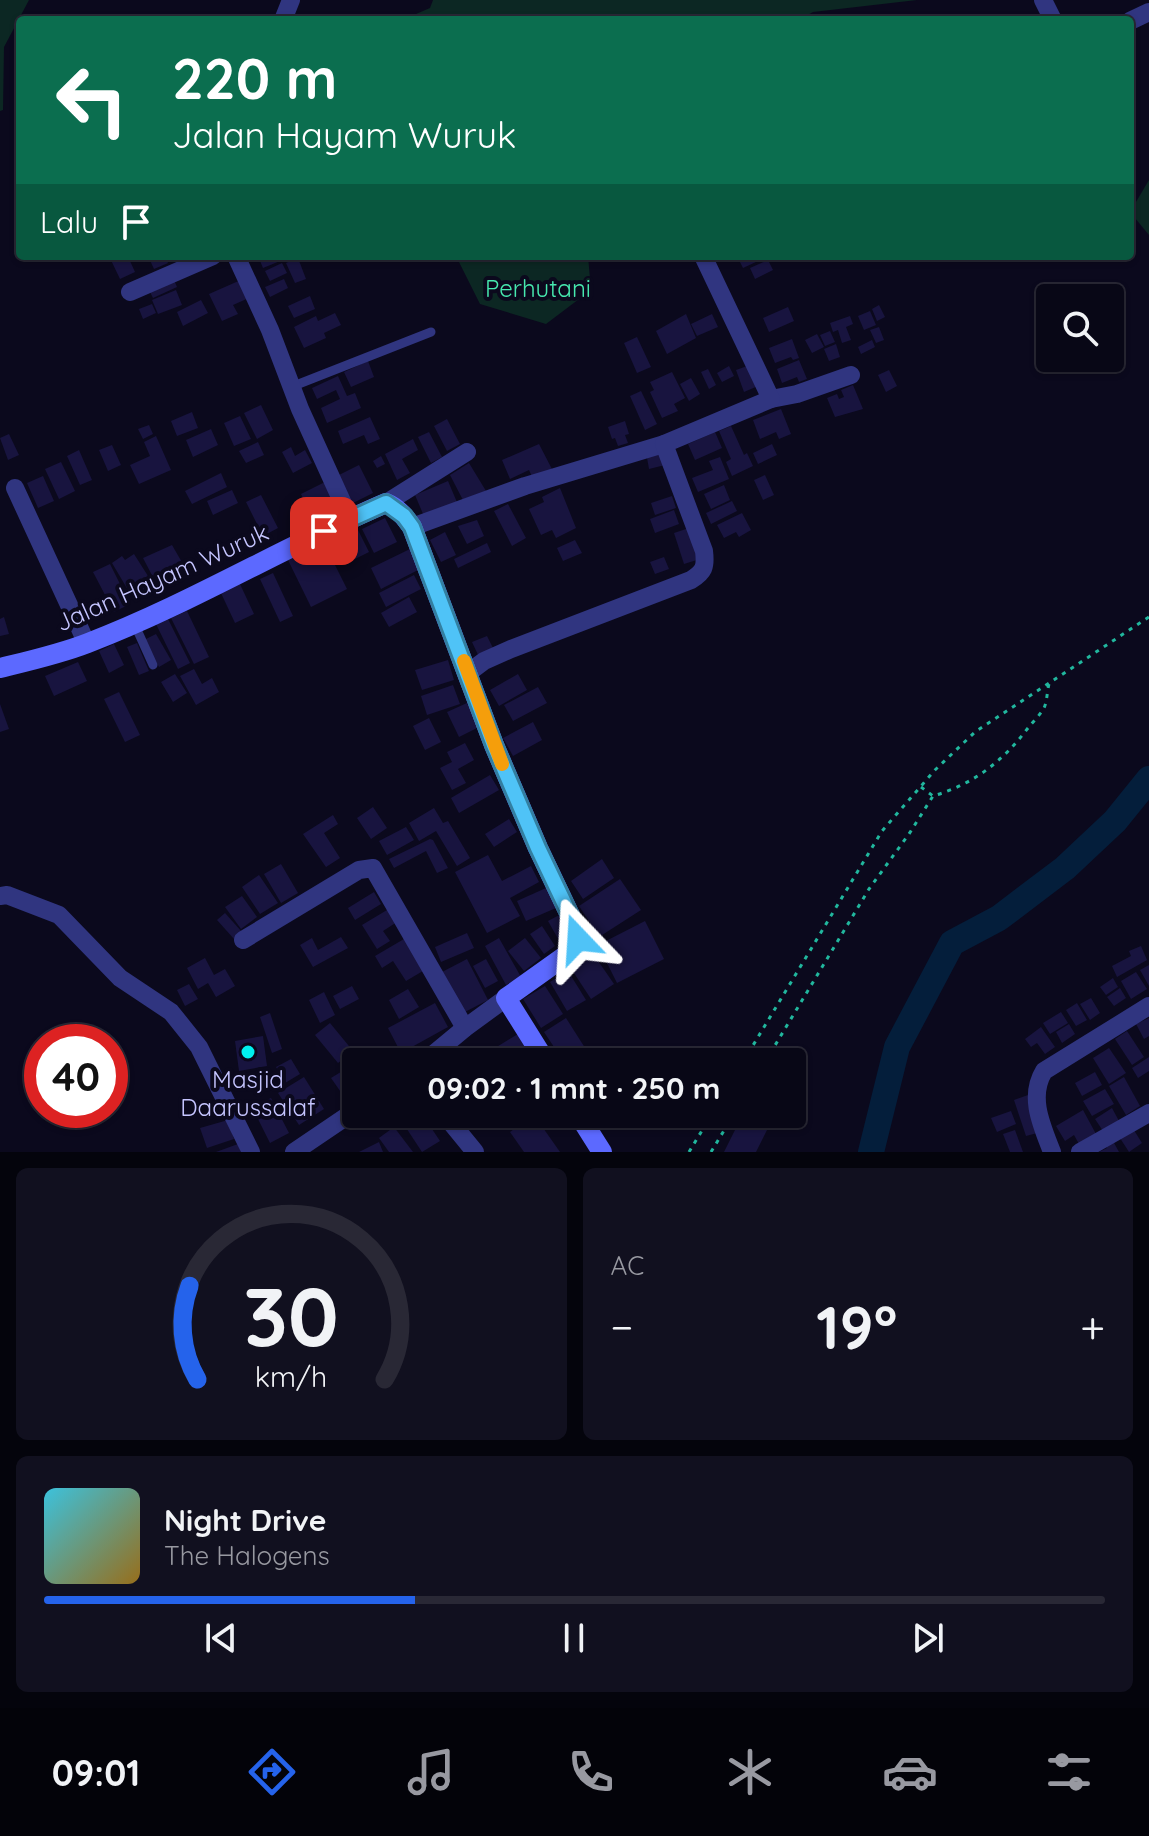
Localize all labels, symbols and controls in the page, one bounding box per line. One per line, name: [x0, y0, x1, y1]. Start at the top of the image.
text: 220 m: [172, 43, 337, 113]
icon: left: [40, 48, 144, 152]
text: Jalan Hayam Wuruk: [172, 112, 516, 157]
icon: arrive: [114, 200, 158, 244]
text: Lalu: [40, 203, 98, 241]
park label: Perhutani: [485, 273, 591, 303]
map controls: [1036, 284, 1124, 372]
button: search: [1036, 284, 1124, 372]
pin: [290, 497, 358, 565]
icon: arrive: [302, 509, 346, 553]
street label: Jalan Hayam Wuruk: [51, 517, 273, 637]
position arrow: [536, 897, 620, 981]
speed limit sign: 40: [24, 1024, 128, 1128]
marker: Masjid Daarussalaf: [239, 1043, 257, 1061]
place label: Masjid Daarussalaf: [180, 1064, 316, 1122]
text: 09:02 · 1 mnt · 250 m: [428, 1069, 720, 1107]
text: AC: [611, 1249, 644, 1282]
text: 30: [243, 1263, 339, 1367]
text: 19°: [816, 1289, 897, 1364]
text: −: [611, 1299, 633, 1354]
text: +: [1080, 1299, 1105, 1354]
text: km/h: [255, 1358, 328, 1394]
text: Night Drive: [164, 1501, 326, 1539]
text: The Halogens: [164, 1539, 330, 1572]
icon: previous: [199, 1616, 243, 1660]
icon: pause: [552, 1616, 596, 1660]
icon: next: [906, 1616, 950, 1660]
icon: directions: [244, 1744, 300, 1800]
icon: music: [403, 1744, 459, 1800]
icon: phone: [563, 1744, 619, 1800]
icon: climate: [722, 1744, 778, 1800]
icon: car: [882, 1744, 938, 1800]
icon: filters: [1041, 1744, 1097, 1800]
text: 09:01: [52, 1750, 140, 1795]

